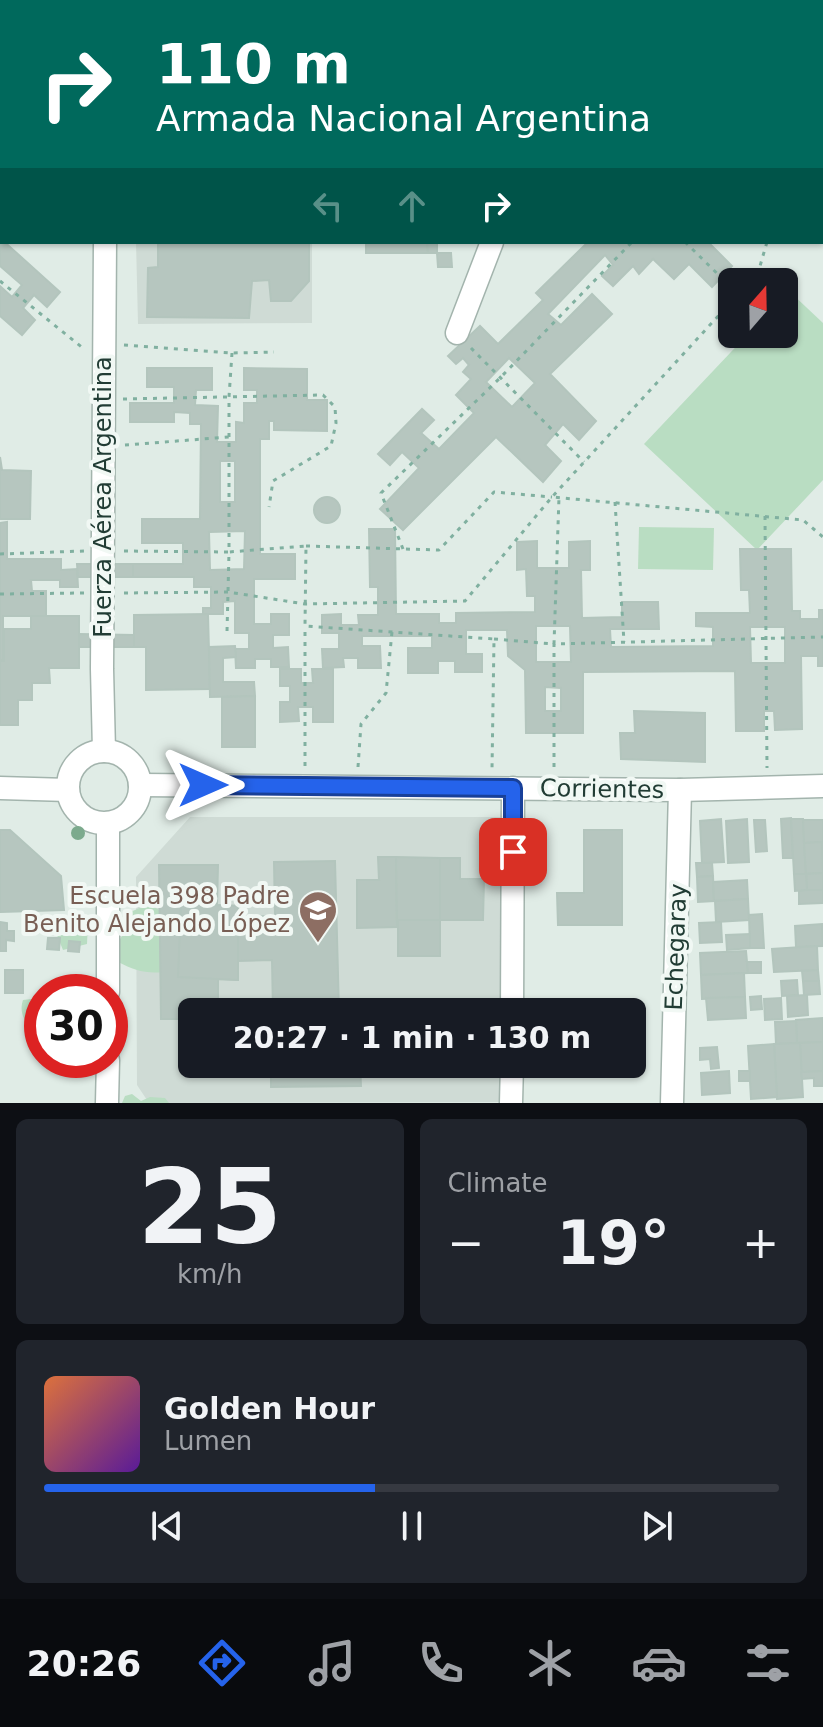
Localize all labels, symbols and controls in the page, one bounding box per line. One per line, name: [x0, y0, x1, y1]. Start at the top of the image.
text: 110 m: [156, 31, 351, 96]
icon: right: [24, 32, 128, 136]
text: Armada Nacional Argentina: [156, 98, 651, 139]
icon: left: [306, 184, 350, 228]
icon: ahead: [390, 184, 434, 228]
icon: right: [474, 184, 518, 228]
north arrow: [718, 268, 798, 348]
map controls: [718, 268, 798, 348]
street label: Fuerza Aérea Argentina: [89, 356, 117, 638]
position arrow: [161, 743, 245, 827]
street label: Corrientes: [540, 774, 664, 804]
pin: [479, 818, 547, 886]
icon: arrive: [491, 830, 535, 874]
place label: Escuela 398 Padre Benito Alejando López: [23, 882, 290, 938]
street label: Echegaray: [660, 883, 692, 1011]
school or university icon: Escuela 398 Padre Benito Alejando López: [297, 889, 339, 944]
speed limit sign: 30: [24, 974, 128, 1078]
text: 20:27 · 1 min · 130 m: [233, 1020, 591, 1055]
text: 25: [137, 1146, 282, 1268]
text: Climate: [448, 1168, 548, 1198]
text: 19°: [557, 1208, 670, 1278]
text: −: [448, 1217, 484, 1268]
text: +: [742, 1217, 779, 1268]
text: km/h: [177, 1259, 243, 1289]
text: Golden Hour: [164, 1391, 375, 1426]
text: Lumen: [164, 1426, 252, 1456]
icon: previous: [145, 1504, 189, 1548]
icon: pause: [390, 1504, 434, 1548]
icon: next: [635, 1504, 679, 1548]
icon: directions: [194, 1635, 250, 1691]
icon: music: [304, 1635, 360, 1691]
icon: phone: [413, 1635, 469, 1691]
icon: climate: [522, 1635, 578, 1691]
icon: car: [631, 1635, 687, 1691]
icon: filters: [740, 1635, 796, 1691]
text: 20:26: [27, 1643, 141, 1684]

